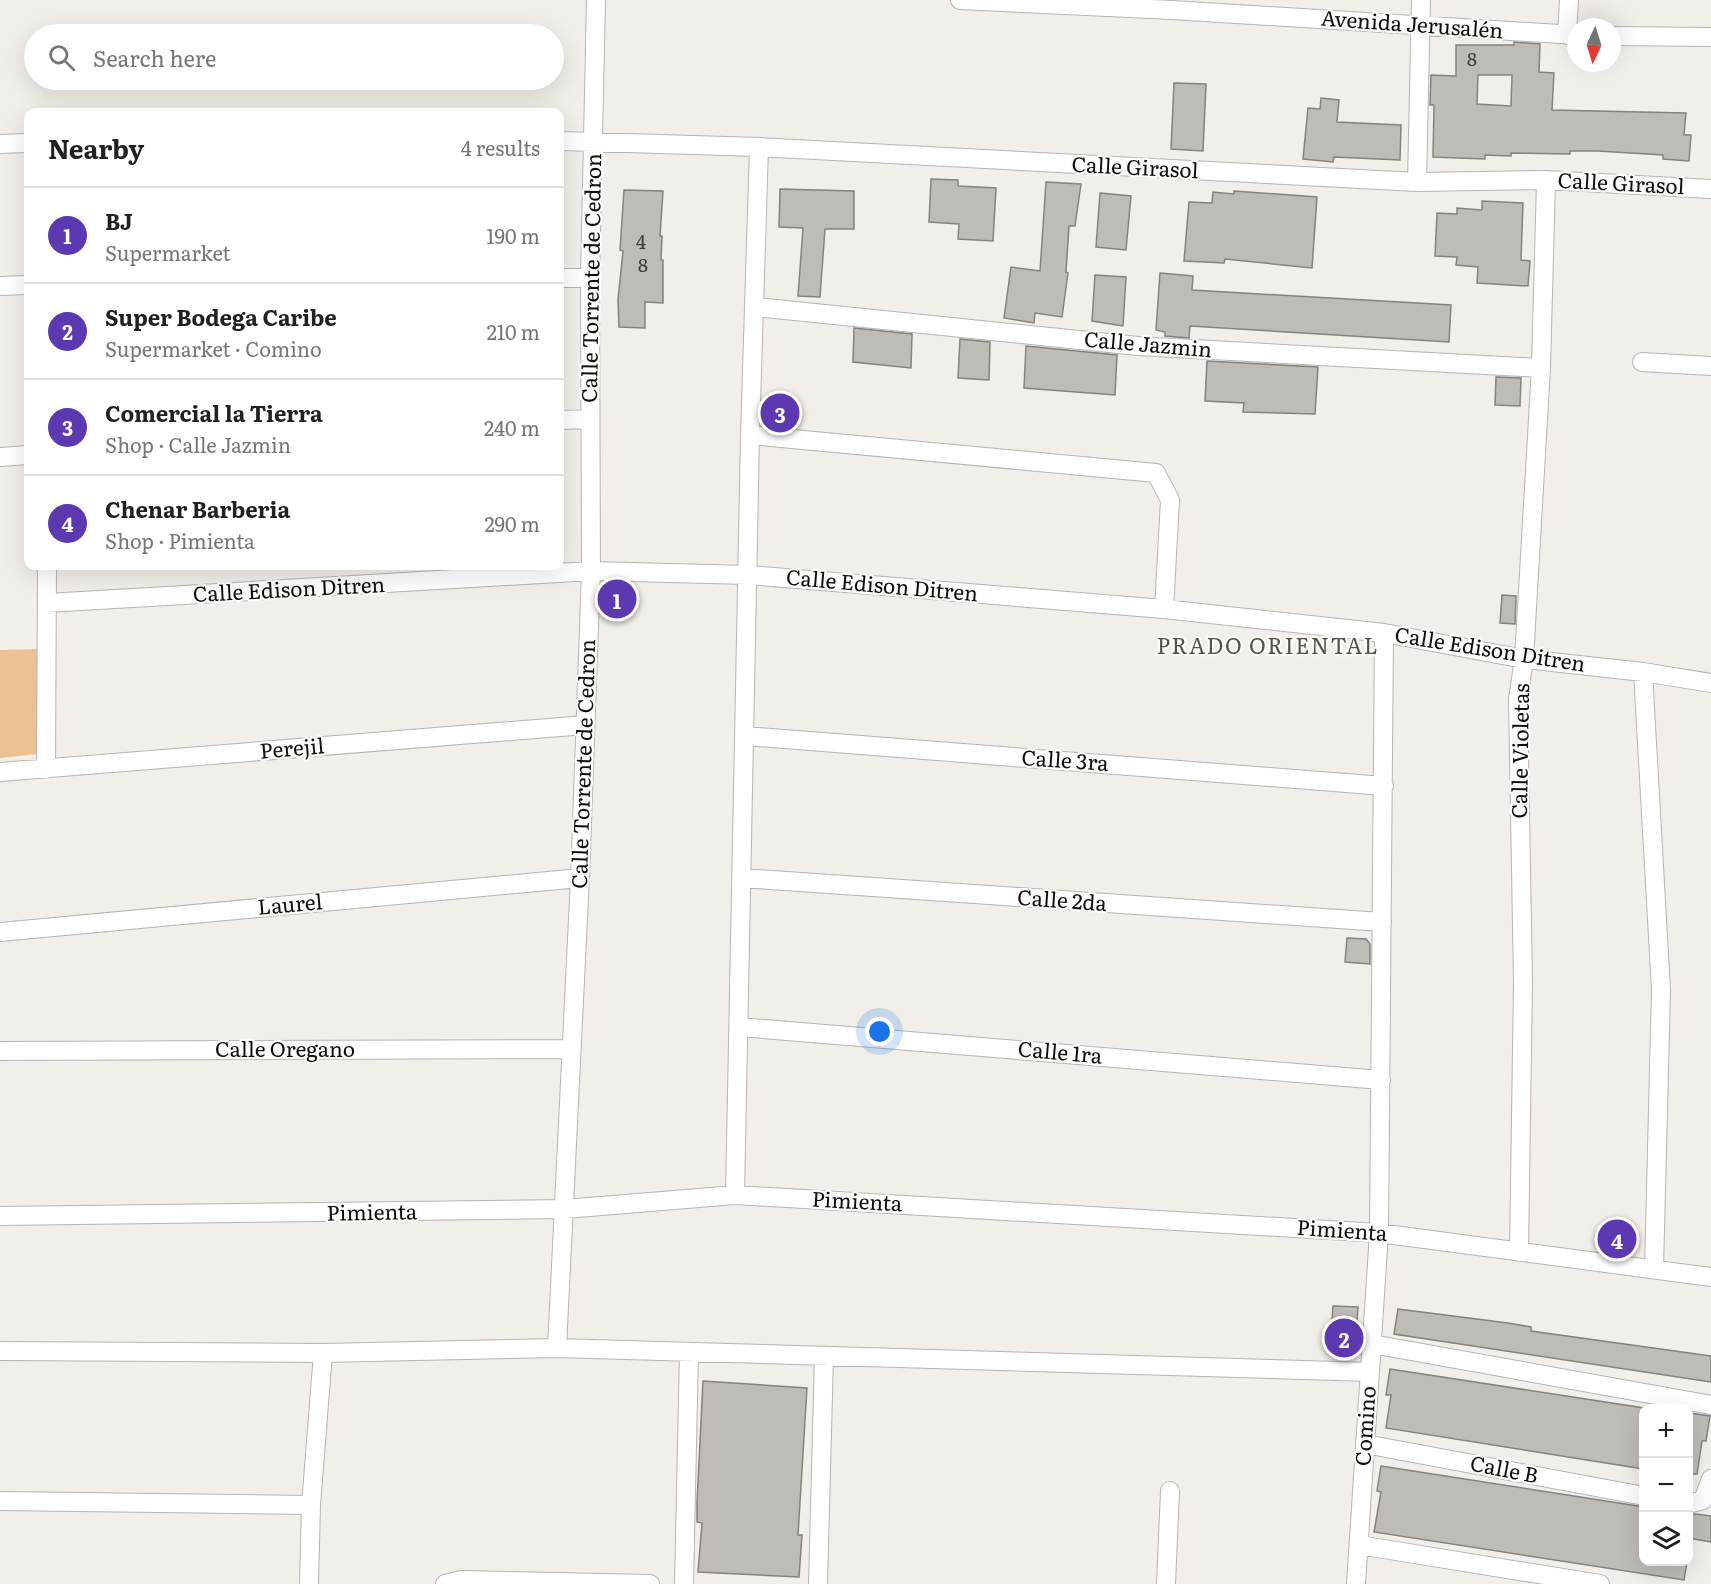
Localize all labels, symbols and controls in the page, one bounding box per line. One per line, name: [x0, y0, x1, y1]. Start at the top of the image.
street label: Avenida Jerusalén: [1320, 1, 1504, 44]
north arrow: [1567, 18, 1621, 72]
search box: [24, 24, 564, 90]
icon: search: [45, 41, 78, 74]
text: Search here: [93, 41, 216, 74]
house number: 8: [1467, 45, 1477, 72]
text: Nearby: [48, 128, 144, 167]
text: 4 results: [461, 132, 540, 162]
street label: Calle Girasol: [1071, 147, 1199, 184]
street label: Calle Torrente de Cedron: [572, 153, 607, 403]
street label: Calle Girasol: [1557, 163, 1685, 200]
text: BJ: [105, 204, 133, 237]
text: 1: [63, 220, 72, 250]
text: 190 m: [486, 220, 540, 250]
house number: 4: [636, 228, 646, 255]
text: Supermarket: [105, 237, 231, 267]
house number: 8: [638, 251, 648, 278]
text: Super Bodega Caribe: [105, 300, 337, 333]
text: 2: [62, 316, 73, 346]
text: 210 m: [487, 316, 540, 346]
street label: Calle Jazmin: [1083, 321, 1214, 364]
text: Supermarket · Comino: [105, 333, 322, 363]
pin: 3: [760, 390, 800, 436]
text: Comercial la Tierra: [105, 396, 323, 429]
text: 3: [62, 412, 73, 442]
text: 240 m: [484, 412, 540, 442]
text: Shop · Calle Jazmin: [105, 429, 291, 459]
text: Chenar Barberia: [105, 492, 290, 525]
text: 4: [61, 508, 74, 538]
text: 290 m: [484, 508, 540, 538]
text: Shop · Pimienta: [105, 525, 255, 555]
street label: Calle Edison Ditren: [785, 560, 980, 607]
street label: Calle Edison Ditren: [192, 567, 386, 608]
pin: 1: [598, 576, 636, 622]
street label: Calle Edison Ditren: [1393, 617, 1588, 678]
district label: PRADO ORIENTAL: [1157, 628, 1379, 661]
street label: Calle Torrente de Cedron: [562, 638, 601, 889]
street label: Calle Violetas: [1502, 683, 1535, 819]
street label: Perejil: [258, 728, 325, 765]
street label: Calle 3ra: [1021, 740, 1111, 777]
street label: Calle 2da: [1016, 880, 1109, 917]
street label: Laurel: [256, 884, 323, 921]
your location: [865, 1017, 894, 1046]
street label: Calle 1ra: [1017, 1031, 1104, 1070]
street label: Calle Oregano: [215, 1032, 355, 1063]
street label: Pimienta: [811, 1182, 904, 1217]
street label: Pimienta: [326, 1194, 418, 1227]
street label: Pimienta: [1296, 1210, 1389, 1247]
pin: 4: [1598, 1216, 1636, 1262]
pin: 2: [1324, 1316, 1364, 1360]
street label: Comino: [1345, 1385, 1382, 1467]
map controls: [1639, 1404, 1693, 1566]
button: +: [1639, 1404, 1693, 1458]
street label: Calle B: [1468, 1446, 1541, 1489]
button: −: [1639, 1458, 1693, 1512]
button: layers: [1639, 1512, 1693, 1566]

